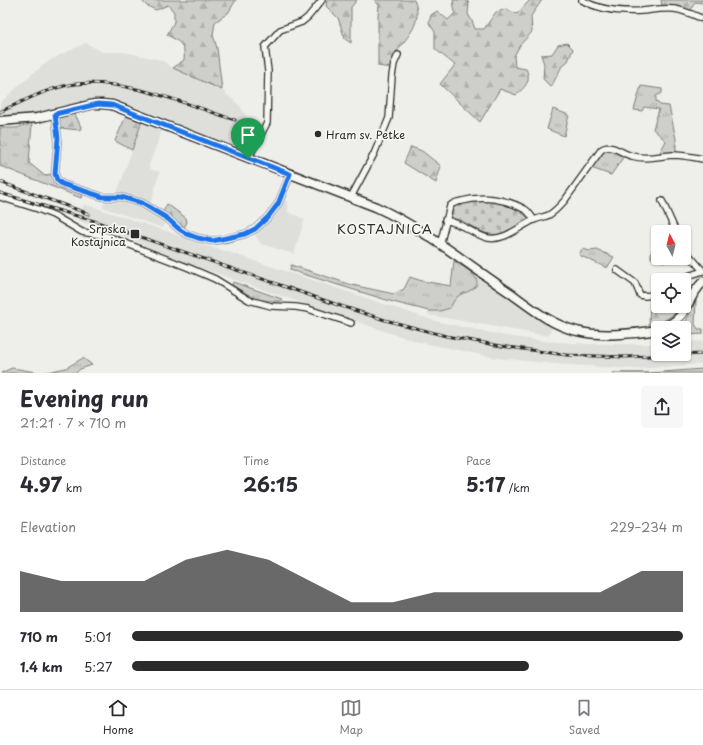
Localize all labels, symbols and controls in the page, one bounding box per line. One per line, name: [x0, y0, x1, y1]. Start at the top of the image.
pin: [231, 118, 265, 159]
icon: arrive: [237, 124, 259, 146]
place label: Hram sv. Petke: [326, 126, 405, 143]
marker: Hram sv. Petke: [313, 129, 323, 139]
district label: KOSTAJNICA: [337, 219, 433, 238]
place label: Srpska Kostajnica: [71, 220, 126, 250]
north arrow: [651, 225, 691, 265]
map controls: [651, 225, 691, 361]
marker: Srpska Kostajnica: [129, 228, 141, 240]
button: locate: [651, 273, 691, 313]
button: layers: [651, 321, 691, 361]
text: Evening run: [20, 381, 149, 414]
button: share: [641, 386, 683, 428]
text: 21:21 · 7 × 710 m: [20, 413, 126, 432]
text: Distance: [20, 452, 66, 469]
text: Time: [243, 452, 269, 469]
text: Pace: [466, 452, 491, 469]
text: 4.97: [20, 469, 62, 499]
text: 26:15: [243, 469, 298, 499]
text: 5:17: [466, 469, 505, 499]
text: km: [62, 479, 82, 496]
text: /km: [505, 479, 530, 496]
text: Elevation: [20, 517, 76, 536]
text: 229–234 m: [610, 517, 683, 536]
text: 710 m: [20, 627, 58, 646]
text: 5:01: [84, 627, 111, 646]
text: 1.4 km: [20, 657, 63, 676]
text: 5:27: [84, 657, 112, 676]
tab: Home: [103, 697, 134, 738]
tab: Map: [339, 697, 363, 738]
tab: Saved: [569, 697, 600, 738]

